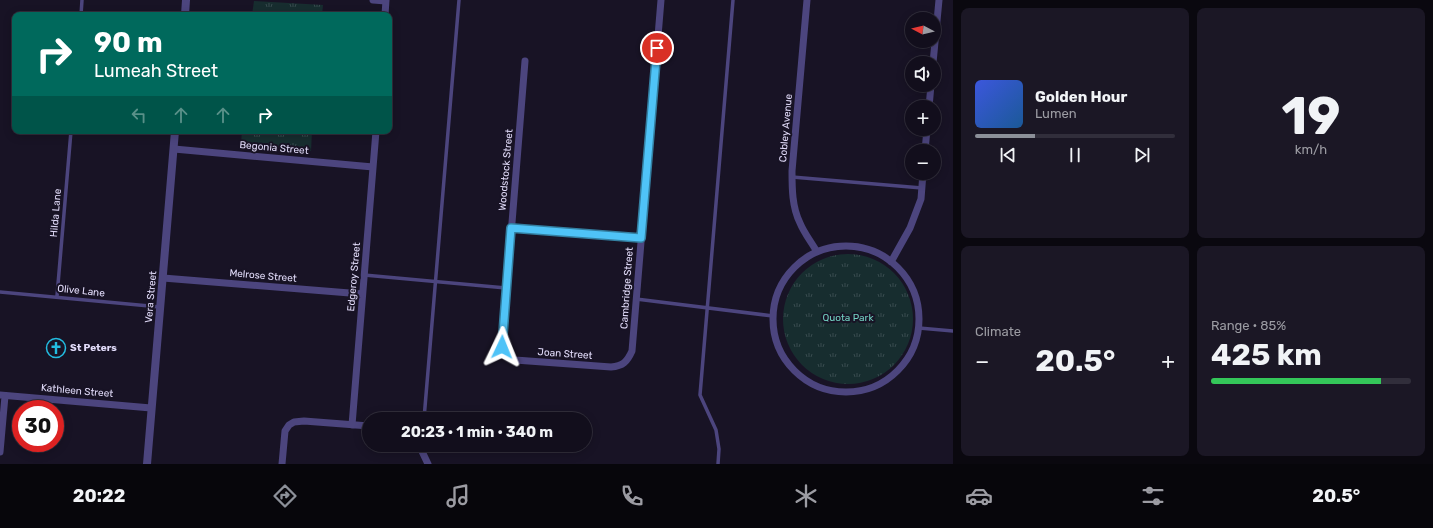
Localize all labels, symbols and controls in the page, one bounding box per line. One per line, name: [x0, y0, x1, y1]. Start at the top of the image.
north arrow: [905, 12, 941, 48]
map controls: [905, 12, 941, 180]
text: 90 m: [94, 26, 163, 59]
icon: right: [28, 28, 80, 80]
pin: [640, 31, 674, 65]
icon: arrive: [646, 37, 668, 59]
button: sound: [905, 56, 941, 92]
text: Lumeah Street: [94, 60, 218, 82]
text: 19: [1281, 85, 1341, 147]
text: Golden Hour: [1035, 88, 1127, 106]
street label: Cobley Avenue: [777, 93, 795, 163]
button: +: [905, 100, 941, 136]
icon: left: [128, 104, 150, 126]
icon: ahead: [170, 104, 192, 126]
icon: ahead: [212, 104, 234, 126]
icon: right: [254, 104, 276, 126]
text: Lumen: [1035, 106, 1077, 121]
street label: Woodstock Street: [496, 129, 516, 211]
street label: Begonia Street: [239, 139, 309, 157]
text: km/h: [1295, 142, 1327, 157]
button: −: [905, 144, 941, 180]
icon: previous: [997, 144, 1019, 166]
icon: pause: [1064, 144, 1086, 166]
icon: next: [1131, 144, 1153, 166]
street label: Hilda Lane: [48, 188, 64, 238]
street label: Edgeroy Street: [345, 242, 363, 312]
street label: Cambridge Street: [618, 247, 636, 329]
street label: Melrose Street: [229, 267, 297, 285]
street label: Vera Street: [143, 270, 159, 324]
street label: Olive Lane: [57, 283, 106, 300]
park label: Quota Park: [822, 312, 874, 324]
text: Range · 85%: [1211, 318, 1286, 333]
text: Climate: [975, 324, 1021, 339]
position arrow: [481, 326, 523, 368]
church icon: St Peters: [45, 337, 67, 359]
text: 425 km: [1211, 337, 1322, 373]
place label: St Peters: [70, 342, 117, 354]
text: 20.5°: [1035, 343, 1115, 379]
street label: Joan Street: [537, 346, 593, 362]
text: −: [975, 348, 989, 375]
text: +: [1161, 348, 1175, 375]
street label: Kathleen Street: [40, 382, 114, 400]
speed limit sign: 30: [12, 400, 64, 452]
text: 20:23 · 1 min · 340 m: [401, 423, 553, 441]
icon: directions: [271, 482, 299, 510]
icon: music: [444, 482, 472, 510]
icon: phone: [618, 482, 646, 510]
icon: climate: [792, 482, 820, 510]
icon: car: [965, 482, 993, 510]
icon: filters: [1139, 482, 1167, 510]
text: 20:22: [73, 485, 125, 507]
text: 20.5°: [1312, 485, 1360, 507]

